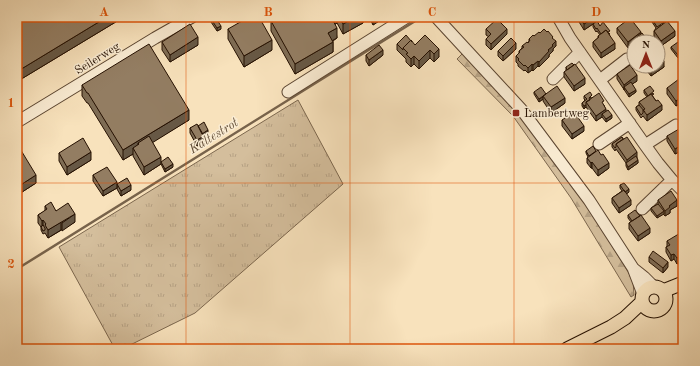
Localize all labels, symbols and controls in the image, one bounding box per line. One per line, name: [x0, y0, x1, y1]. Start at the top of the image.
text: A: [99, 6, 109, 19]
text: B: [263, 6, 273, 19]
text: C: [428, 6, 436, 19]
text: D: [591, 6, 601, 19]
north arrow: [626, 34, 666, 74]
street label: Seilerweg: [73, 40, 123, 77]
text: N: [642, 40, 651, 51]
text: 1: [7, 97, 15, 110]
marker: Lambertweg: [511, 108, 521, 118]
place label: Lambertweg: [524, 108, 590, 120]
water label: Kaltestrot: [186, 116, 241, 157]
text: 2: [7, 258, 15, 271]

